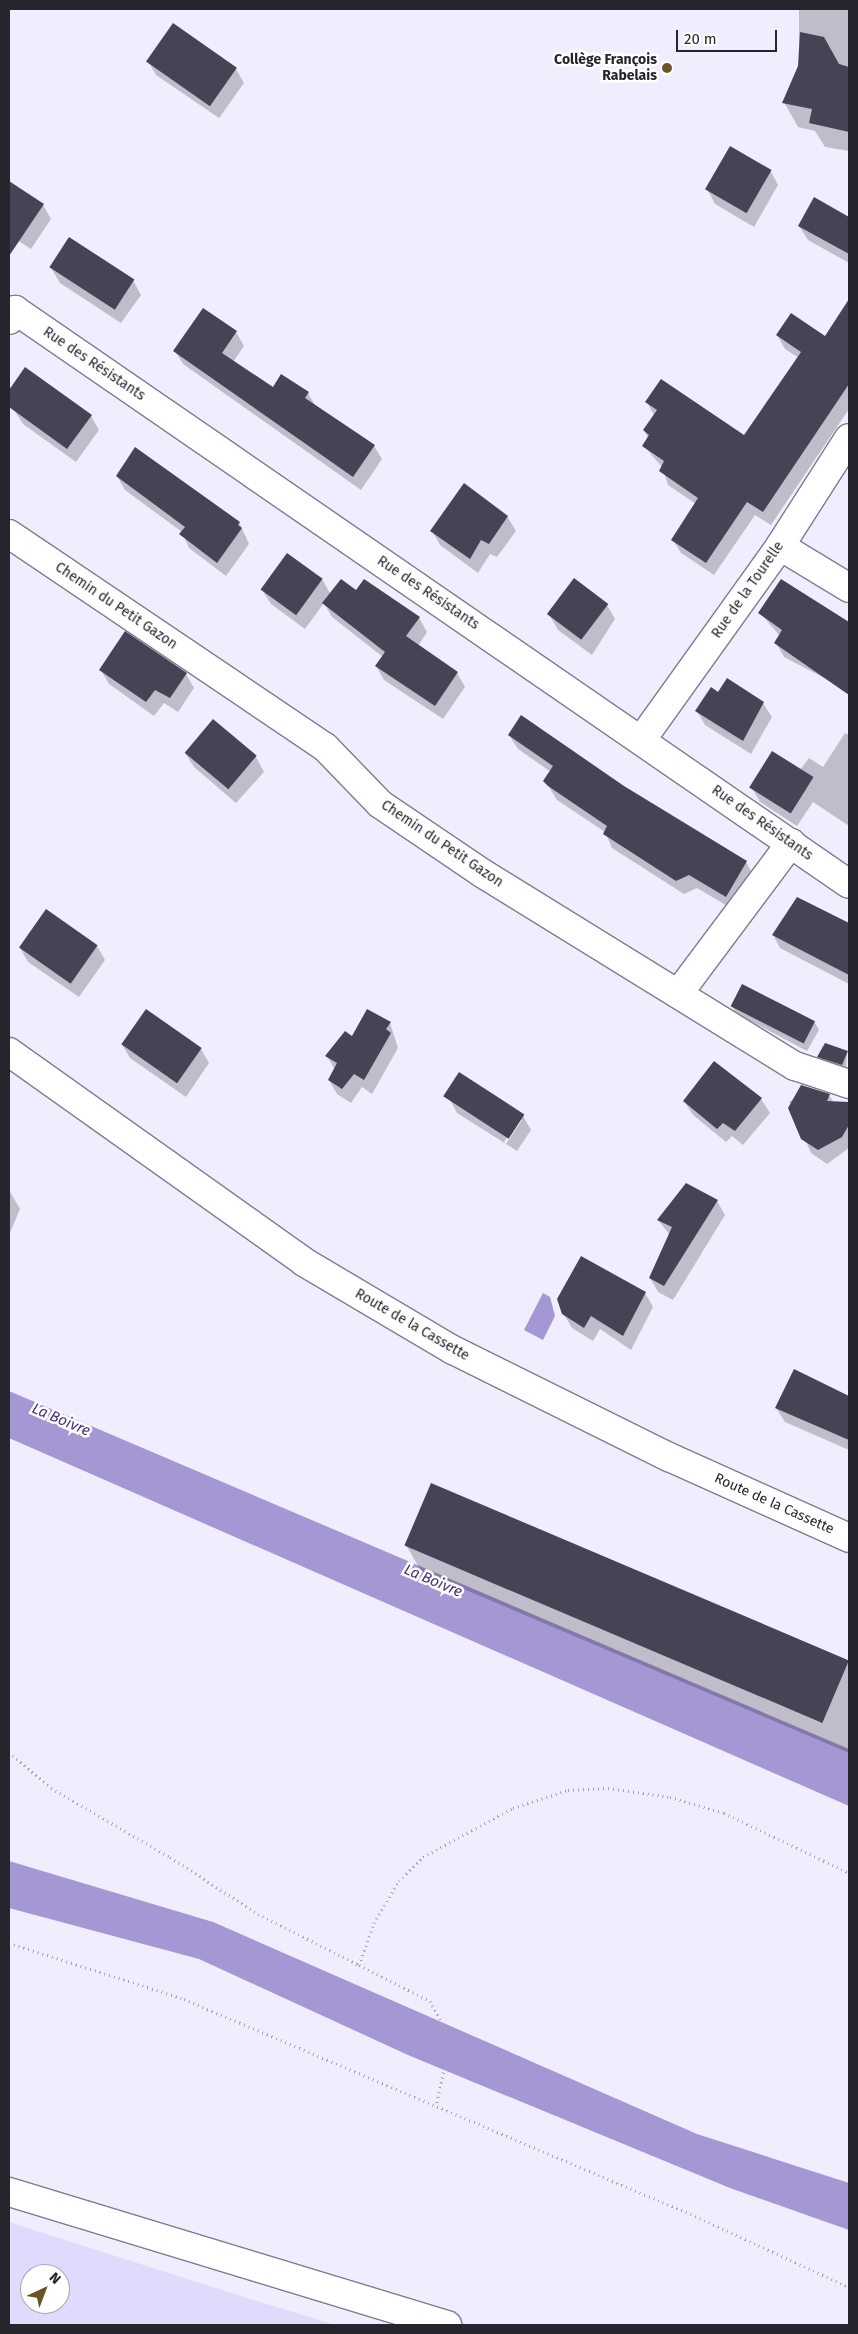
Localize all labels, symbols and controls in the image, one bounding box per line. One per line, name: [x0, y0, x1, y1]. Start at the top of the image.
scale bar: [678, 20, 779, 52]
text: 20 m: [684, 30, 717, 48]
place label: Collège François Rabelais: [554, 52, 657, 84]
marker: Collège François Rabelais: [661, 62, 673, 74]
street label: Rue des Résistants: [40, 324, 148, 404]
street label: Rue de la Tourelle: [708, 538, 788, 642]
street label: Rue des Résistants: [374, 553, 482, 633]
street label: Chemin du Petit Gazon: [52, 559, 180, 653]
street label: Rue des Résistants: [708, 782, 816, 864]
street label: Chemin du Petit Gazon: [378, 797, 506, 891]
street label: Route de la Cassette: [352, 1285, 472, 1365]
water label: La Boivre: [29, 1400, 93, 1440]
street label: Route de la Cassette: [712, 1470, 836, 1538]
water label: La Boivre: [401, 1561, 465, 1601]
north arrow: [20, 2264, 70, 2314]
text: N: [46, 2269, 64, 2288]

